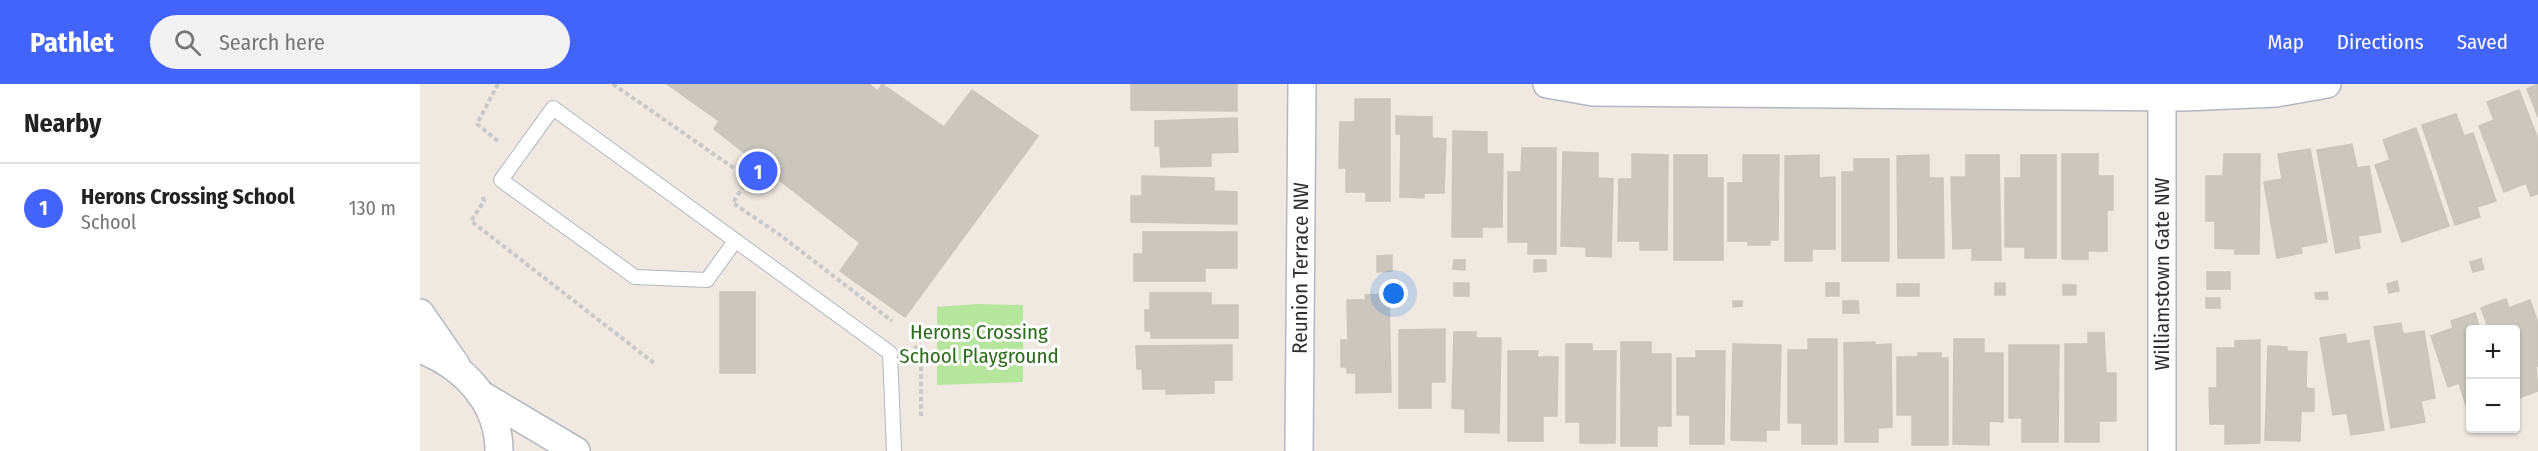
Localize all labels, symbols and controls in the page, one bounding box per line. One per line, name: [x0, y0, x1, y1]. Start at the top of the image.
search box: [150, 15, 570, 69]
text: Pathlet: [30, 26, 114, 59]
icon: search: [171, 26, 204, 59]
text: Search here: [219, 29, 325, 56]
text: Map: [2267, 29, 2304, 55]
text: Directions: [2337, 29, 2424, 55]
text: Saved: [2457, 29, 2508, 55]
text: Nearby: [24, 108, 101, 139]
pin: 1: [738, 148, 778, 194]
street label: Williamstown Gate NW: [2149, 177, 2175, 370]
street label: Reunion Terrace NW: [1287, 182, 1314, 354]
text: Herons Crossing School: [81, 183, 295, 210]
text: 1: [39, 196, 48, 220]
text: 130 m: [349, 196, 396, 220]
text: School: [81, 210, 136, 234]
your location: [1379, 279, 1408, 308]
park label: Herons Crossing School Playground: [899, 319, 1059, 369]
map controls: [2466, 325, 2520, 433]
button: +: [2466, 325, 2520, 379]
button: −: [2466, 379, 2520, 433]

